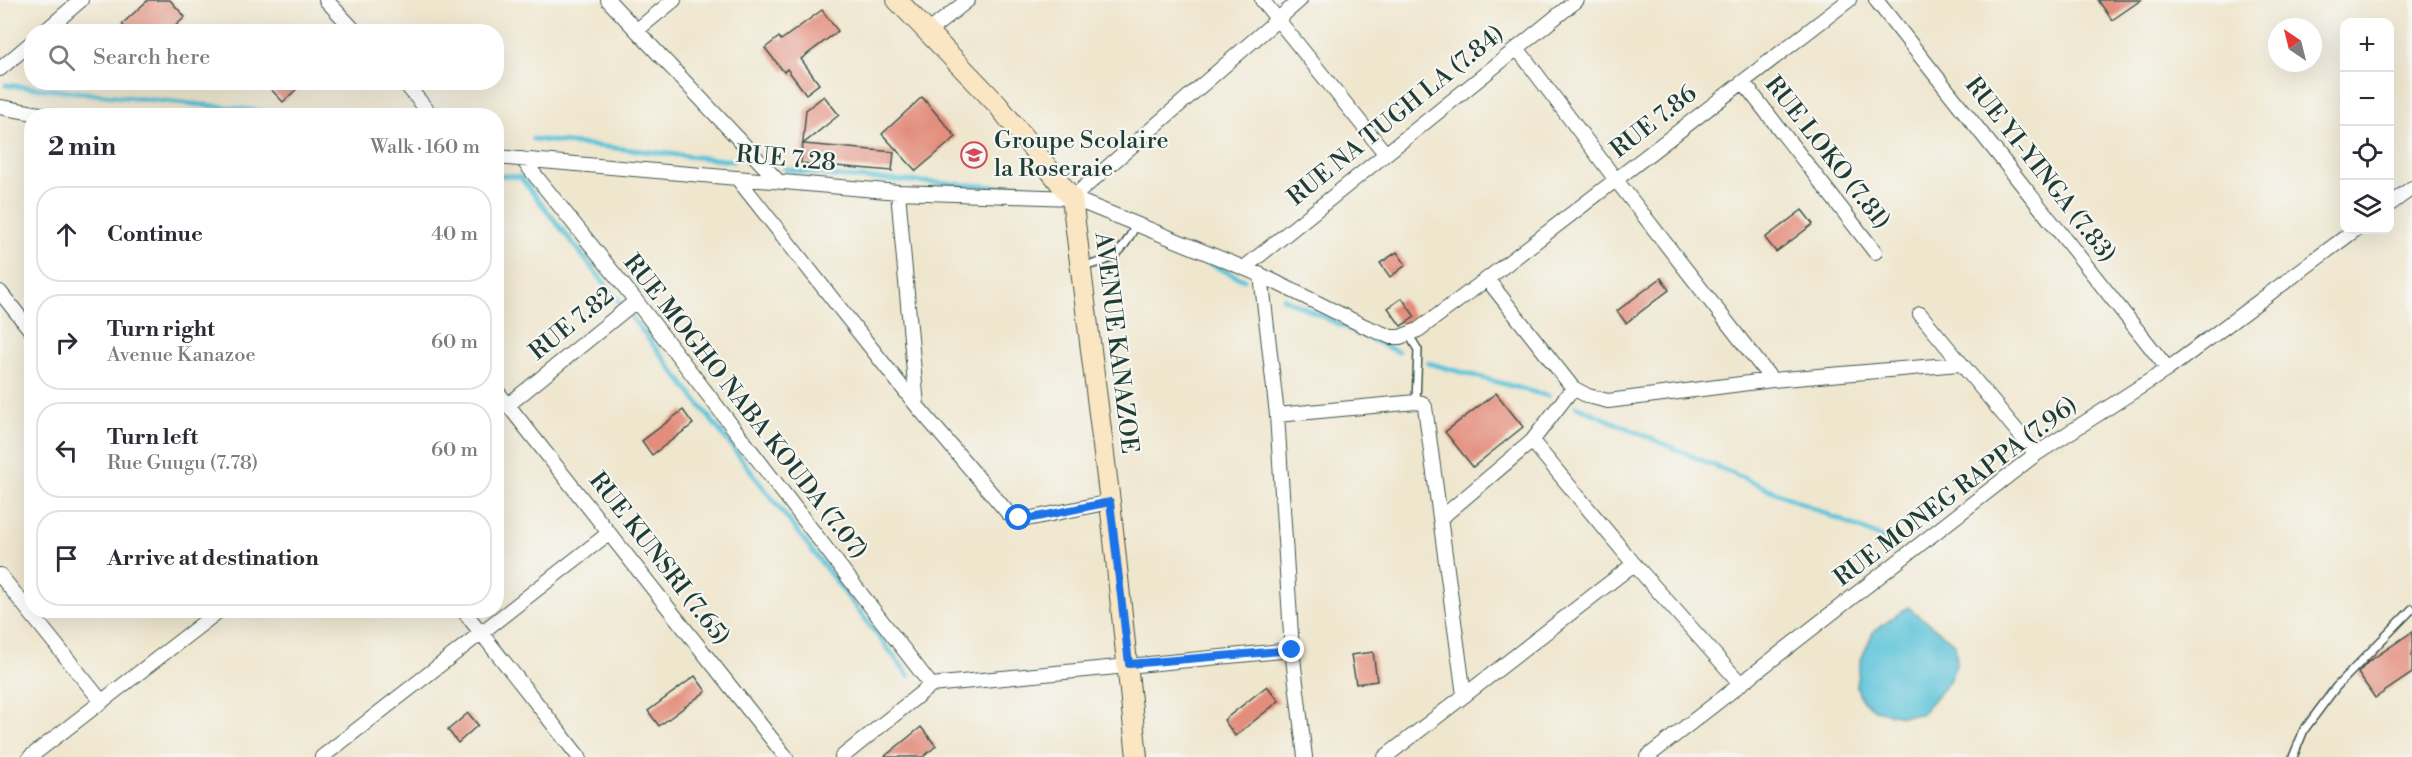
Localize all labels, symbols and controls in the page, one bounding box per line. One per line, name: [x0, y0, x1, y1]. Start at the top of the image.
north arrow: [2268, 18, 2322, 72]
map controls: [2340, 18, 2394, 234]
button: +: [2340, 18, 2394, 72]
street label: RUE NA TUGH LA (7.84): [1282, 19, 1510, 213]
search box: [24, 24, 504, 90]
icon: search: [45, 41, 78, 74]
text: Search here: [93, 44, 210, 71]
street label: RUE LOKO (7.81): [1758, 70, 1896, 236]
street label: RUE YI-YINGA (7.83): [1958, 71, 2122, 269]
button: −: [2340, 72, 2394, 126]
street label: RUE 7.86: [1605, 79, 1703, 165]
place label: Groupe Scolaire la Roseraie: [994, 126, 1169, 184]
button: locate: [2340, 126, 2394, 180]
text: 2 min: [48, 131, 116, 163]
text: Walk · 160 m: [370, 135, 480, 160]
street label: RUE 7.28: [735, 140, 837, 178]
school or university icon: Groupe Scolaire la Roseraie: [959, 140, 989, 170]
button: layers: [2340, 180, 2394, 234]
icon: ahead: [50, 218, 83, 251]
text: Continue: [107, 221, 203, 248]
text: 40 m: [431, 222, 478, 247]
street label: AVENUE KANAZOE: [1087, 230, 1144, 455]
street label: RUE MOGHO NABA KOUDA (7.07): [616, 248, 874, 566]
street label: RUE 7.82: [523, 281, 621, 367]
text: Turn right: [107, 316, 215, 343]
icon: right: [50, 326, 83, 359]
text: 60 m: [431, 330, 478, 355]
text: Avenue Kanazoe: [107, 343, 256, 368]
street label: RUE MONEG RAPPA (7.96): [1828, 391, 2084, 593]
text: Turn left: [107, 424, 198, 451]
icon: left: [50, 434, 83, 467]
text: 60 m: [431, 438, 478, 463]
text: Rue Guugu (7.78): [107, 451, 258, 476]
street label: RUE KUNSRI (7.65): [582, 466, 736, 652]
route start: [1005, 504, 1031, 530]
icon: arrive: [50, 542, 83, 575]
text: Arrive at destination: [107, 545, 319, 572]
route end: [1278, 636, 1304, 662]

